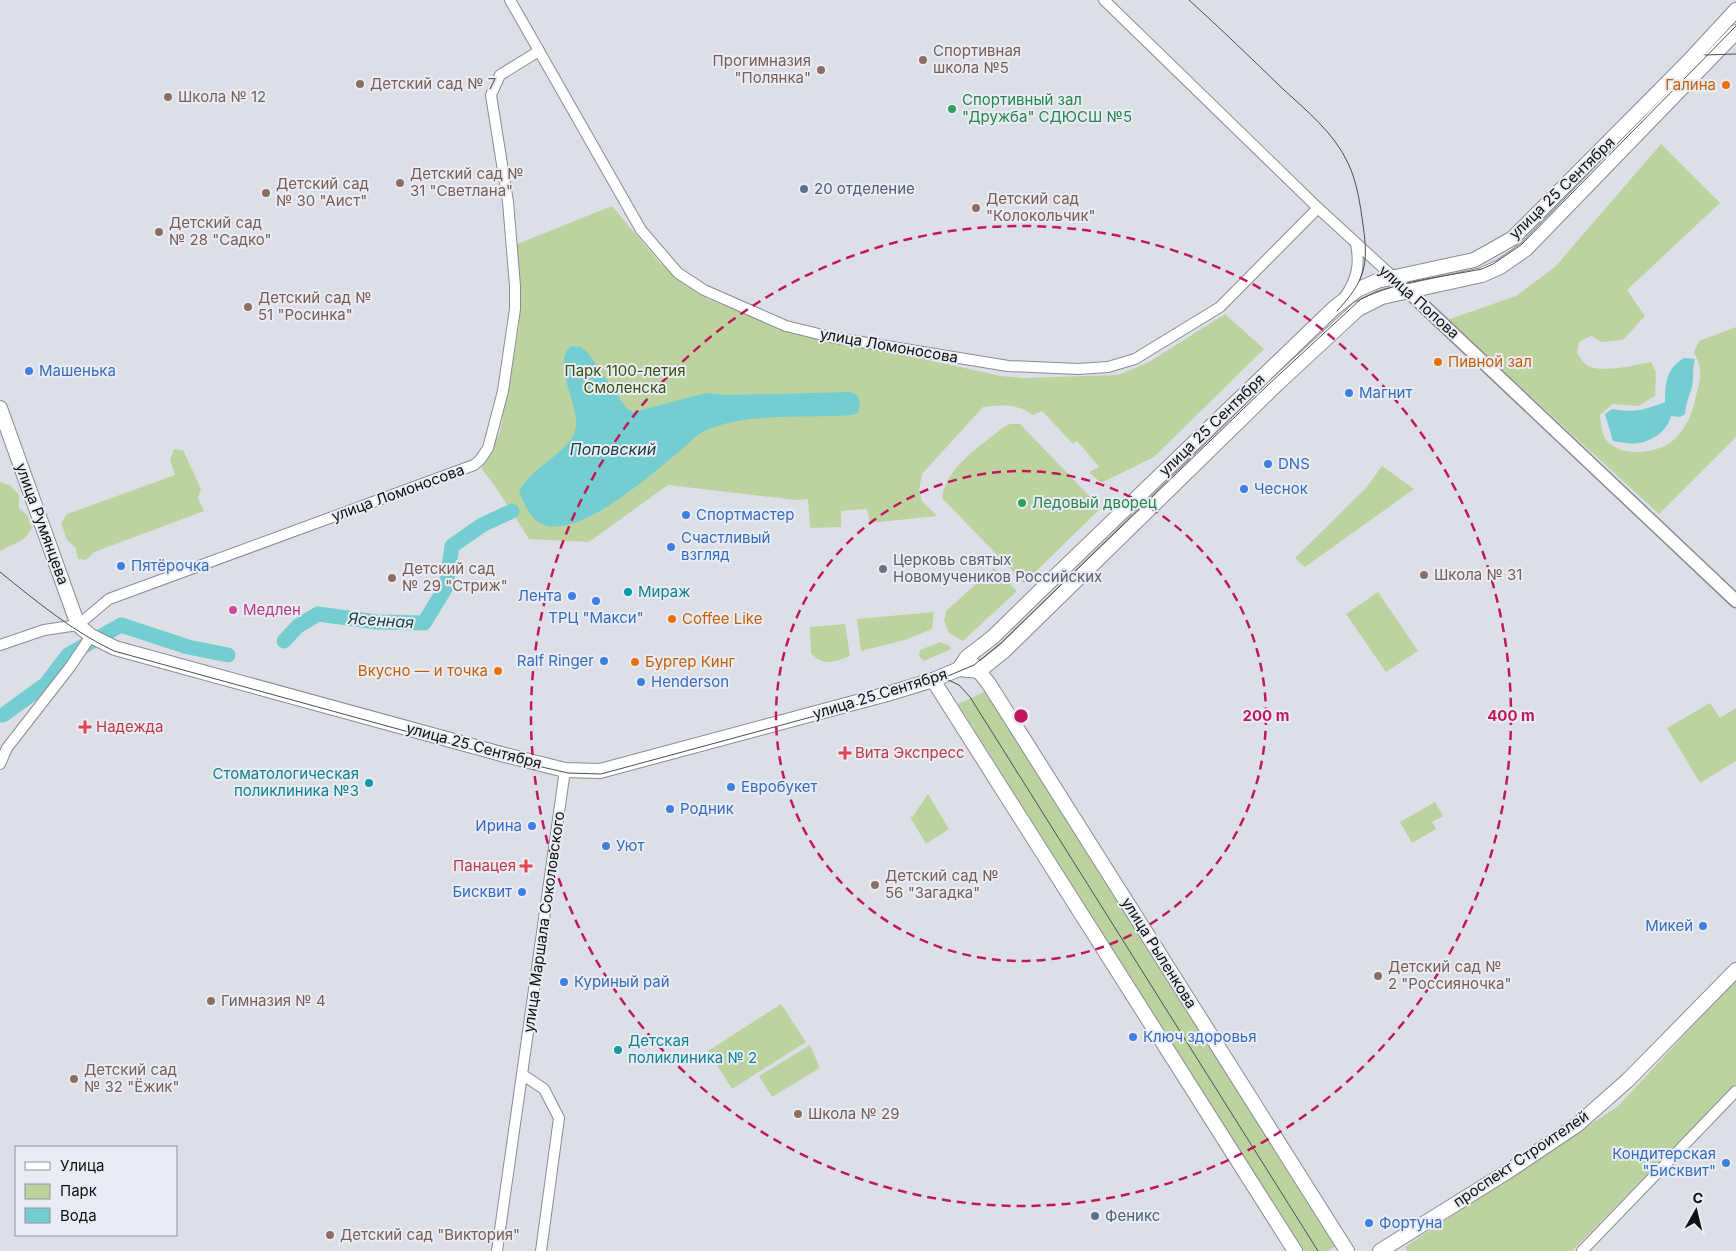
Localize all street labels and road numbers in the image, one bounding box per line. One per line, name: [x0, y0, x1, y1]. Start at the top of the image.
street label: улица 25 Сентября: [1505, 132, 1618, 243]
street label: улица Попова: [1375, 261, 1463, 343]
street label: улица Ломоносова: [819, 324, 960, 367]
street label: улица 25 Сентября: [1155, 369, 1268, 480]
street label: улица Румянцева: [12, 460, 73, 587]
street label: улица Ломоносова: [329, 460, 467, 525]
street label: улица 25 Сентября: [810, 664, 949, 723]
street label: улица 25 Сентября: [404, 718, 544, 773]
street label: улица Маршала Соколовского: [519, 810, 568, 1034]
street label: улица Рыленкова: [1118, 894, 1201, 1012]
street label: проспект Строителей: [1449, 1106, 1592, 1211]

